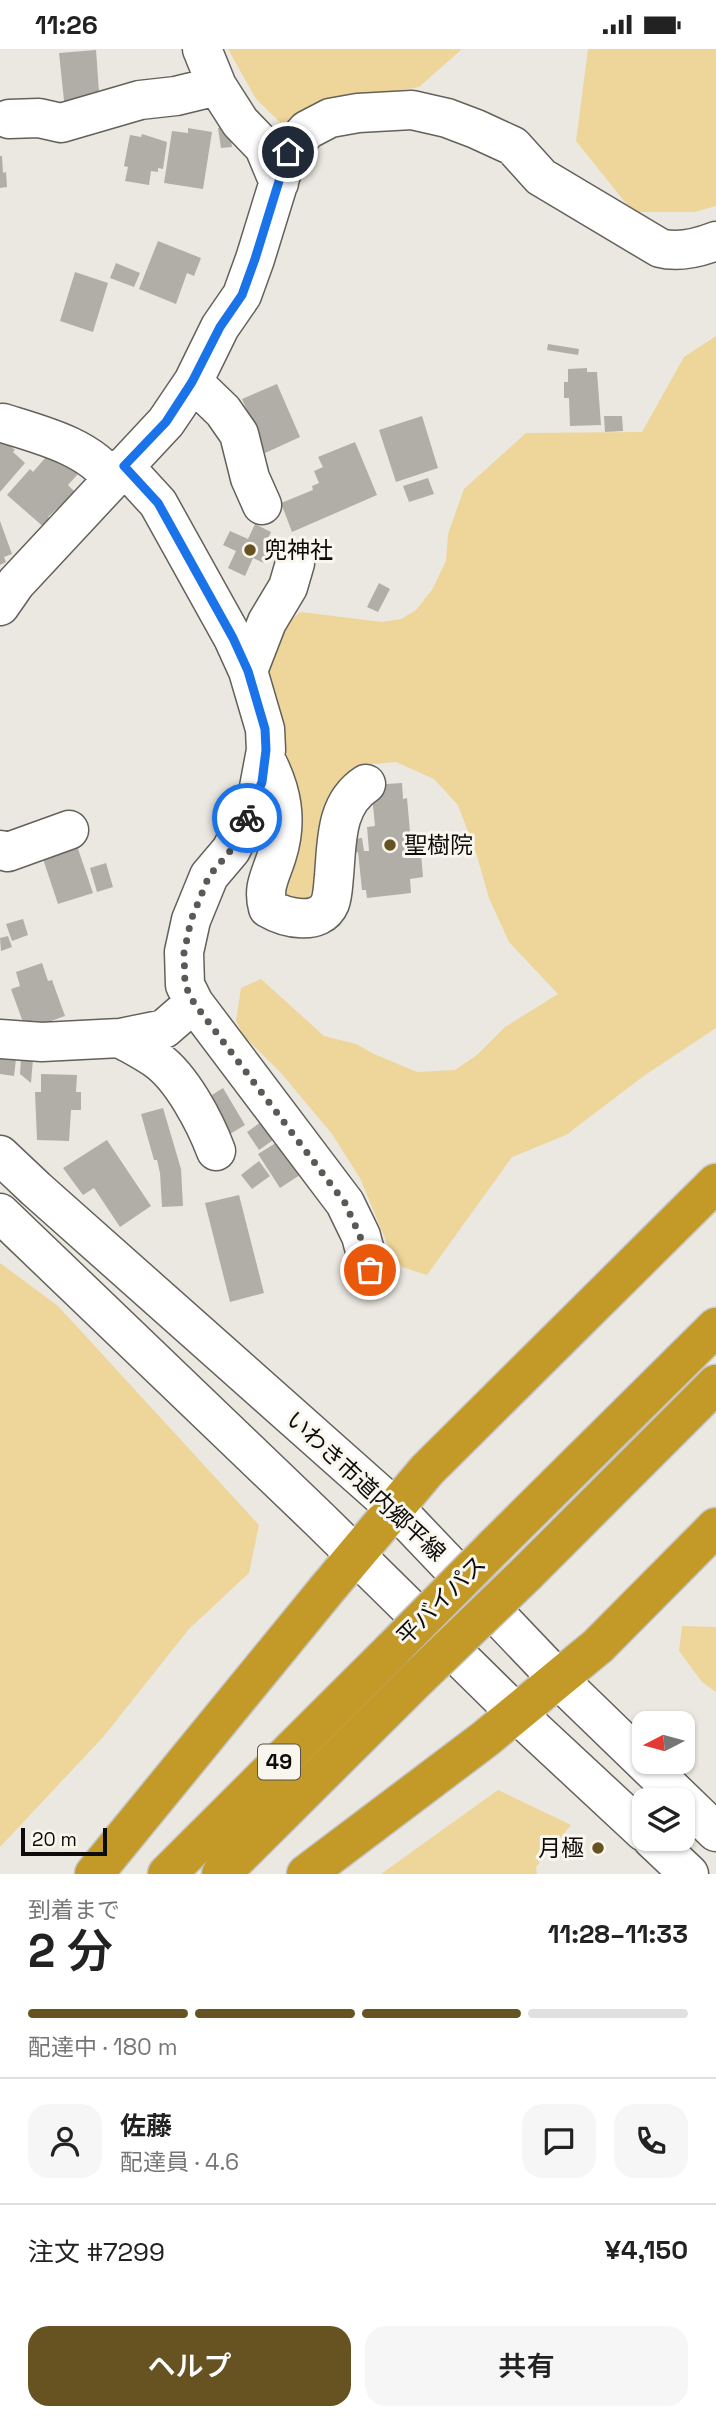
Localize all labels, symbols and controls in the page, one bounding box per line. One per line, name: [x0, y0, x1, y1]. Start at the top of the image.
text: 11:26: [35, 8, 98, 42]
pin: [258, 122, 318, 182]
icon: home: [269, 133, 307, 171]
place label: 兜神社: [264, 535, 333, 565]
marker: 兜神社: [242, 542, 258, 558]
courier: [212, 783, 282, 853]
icon: bike: [228, 799, 266, 837]
place label: 聖樹院: [404, 830, 473, 860]
marker: 聖樹院: [382, 837, 398, 853]
pin: [340, 1240, 400, 1300]
icon: bag: [351, 1251, 389, 1289]
street label: いわき市道内郷平線: [280, 1404, 452, 1568]
street label: 平バイパス: [390, 1549, 492, 1651]
north arrow: [632, 1711, 695, 1775]
map controls: [632, 1711, 695, 1851]
road number: 49: [258, 1745, 300, 1779]
button: layers: [632, 1788, 695, 1851]
scale bar: [21, 1825, 107, 1857]
text: 20 m: [32, 1827, 77, 1852]
place label: 月極: [538, 1833, 584, 1863]
marker: 月極: [590, 1840, 606, 1856]
text: 到着まで: [28, 1895, 120, 1925]
text: 11:28–11:33: [548, 1917, 688, 1951]
text: 2 分: [28, 1922, 113, 1980]
text: 配達中 · 180 m: [28, 2032, 178, 2062]
button: person: [28, 2104, 102, 2178]
button: chat: [522, 2104, 596, 2178]
button: phone: [614, 2104, 688, 2178]
text: 佐藤: [120, 2109, 172, 2143]
text: 配達員 · 4.6: [120, 2147, 239, 2177]
text: ¥4,150: [605, 2233, 688, 2267]
text: 注文 #7299: [28, 2235, 165, 2269]
button: ヘルプ: [28, 2326, 351, 2406]
button: 共有: [365, 2326, 688, 2406]

